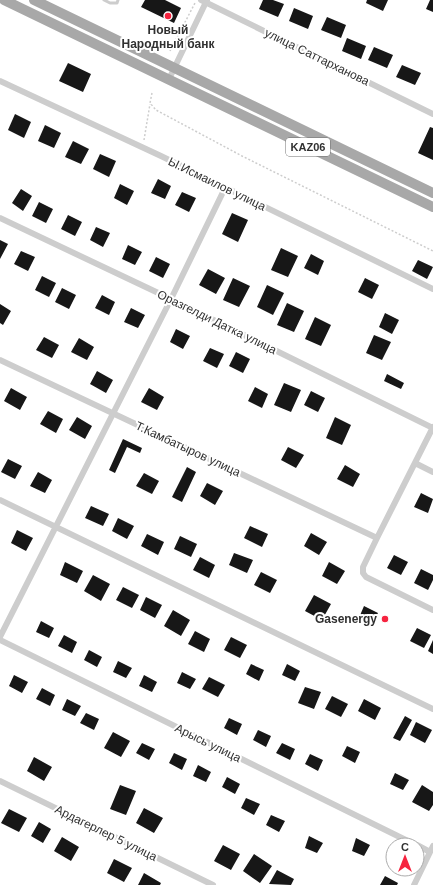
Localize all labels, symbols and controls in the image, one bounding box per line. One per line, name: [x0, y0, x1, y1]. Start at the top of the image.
marker: Новый Народный банк: [163, 11, 173, 21]
place label: Новый Народный банк: [121, 23, 215, 51]
street label: улица Саттарханова: [263, 26, 372, 88]
road number: KАZ06: [286, 138, 330, 156]
street label: Ы.Исмаилов улица: [166, 154, 268, 214]
street label: Оразгелди Датка улица: [155, 287, 279, 357]
street label: Т.Камбатыров улица: [133, 419, 243, 480]
place label: Gasenergy: [315, 612, 377, 626]
marker: Gasenergy: [380, 614, 390, 624]
street label: Арысь улица: [173, 721, 244, 765]
street label: Ардагерлер 5 улица: [53, 802, 160, 864]
north arrow: [385, 837, 425, 877]
text: С: [401, 841, 409, 853]

